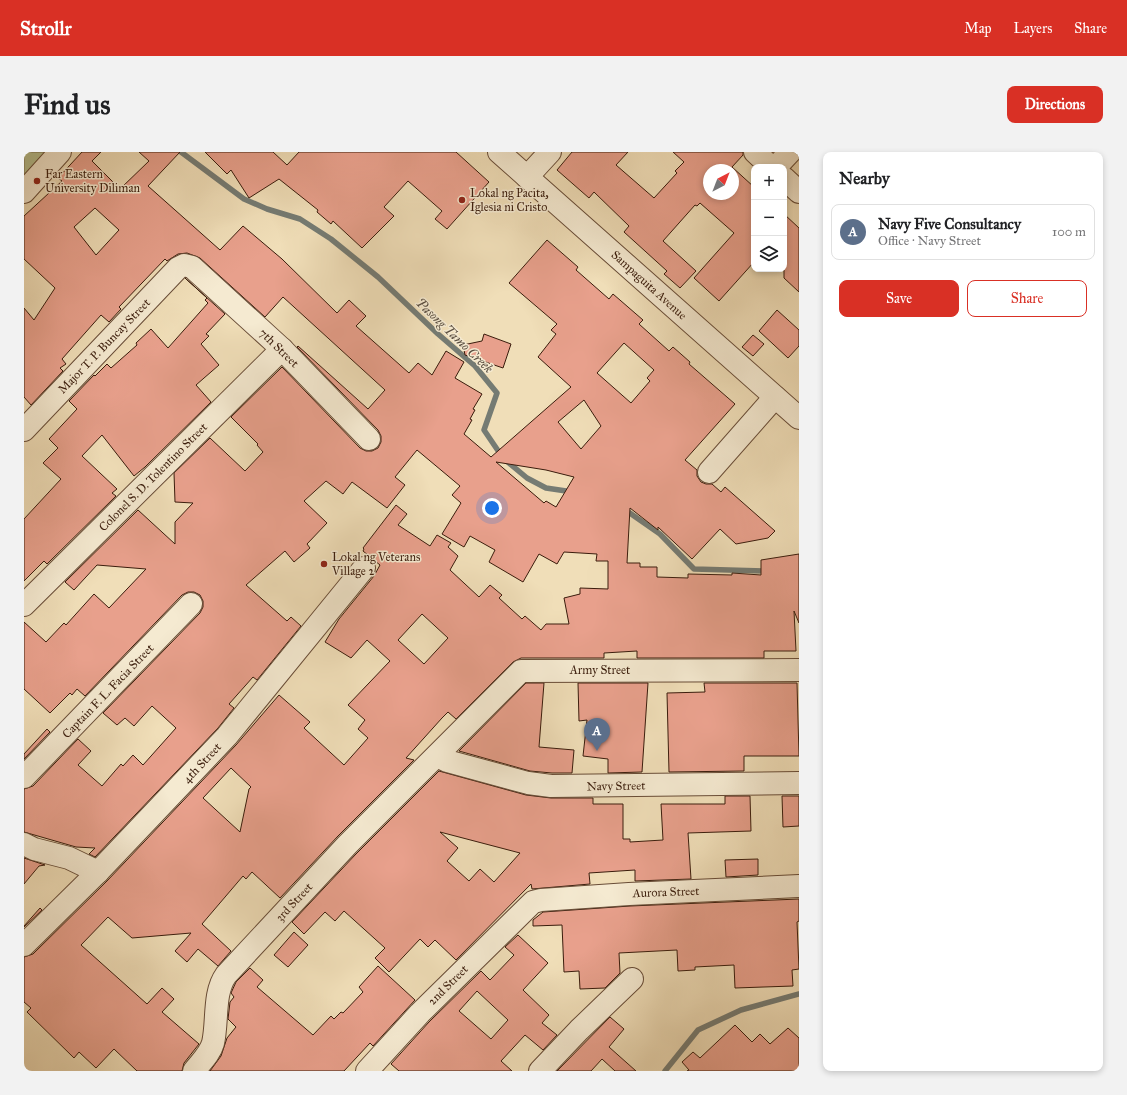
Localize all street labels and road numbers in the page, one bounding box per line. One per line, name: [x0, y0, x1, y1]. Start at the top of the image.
street label: Sampaguita Avenue: [608, 248, 690, 323]
street label: Major T. P. Buncay Street: [55, 295, 154, 396]
street label: 7th Street: [256, 326, 302, 371]
street label: Colonel S. D. Tolentino Street: [96, 419, 211, 534]
street label: Captain F. L. Facia Street: [59, 640, 157, 741]
street label: Army Street: [569, 663, 631, 677]
street label: 4th Street: [180, 739, 225, 786]
street label: Navy Street: [587, 778, 646, 794]
street label: 3rd Street: [273, 879, 316, 924]
street label: Aurora Street: [631, 884, 700, 900]
street label: 2nd Street: [425, 962, 471, 1008]

